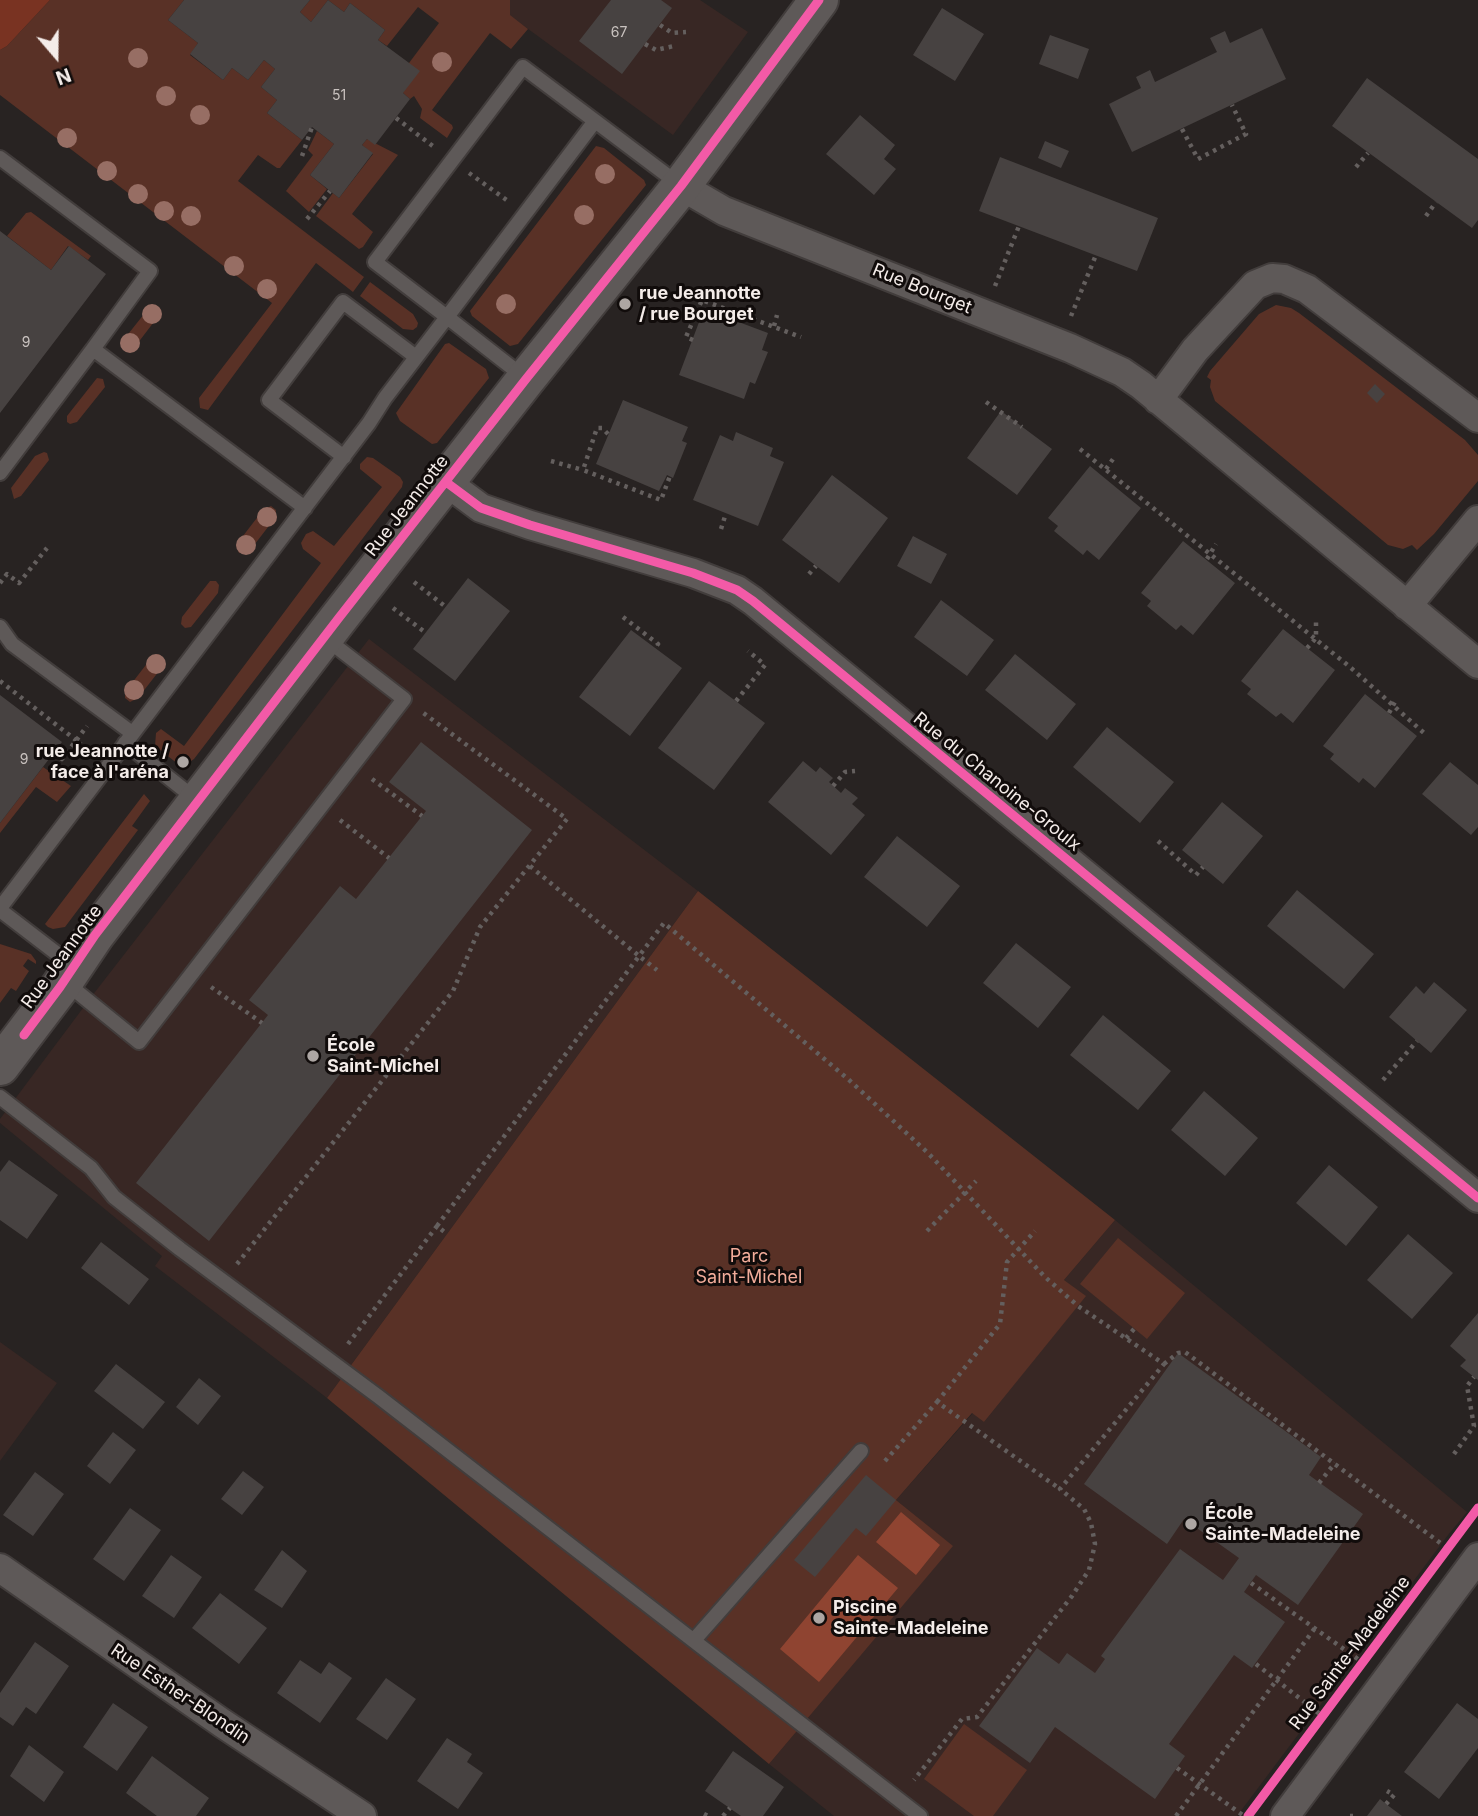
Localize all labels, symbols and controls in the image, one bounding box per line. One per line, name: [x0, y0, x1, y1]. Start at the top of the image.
north arrow: [21, 21, 91, 91]
house number: 67: [611, 25, 627, 41]
text: N: [53, 63, 74, 89]
house number: 51: [332, 88, 346, 104]
street label: Rue Bourget: [869, 259, 975, 319]
place label: rue Jeannotte / rue Bourget: [639, 283, 761, 326]
marker: rue Jeannotte / rue Bourget: [617, 296, 633, 312]
house number: 9: [22, 335, 30, 351]
street label: Rue Jeannotte: [361, 451, 453, 561]
street label: Rue du Chanoine-Groulx: [909, 708, 1085, 856]
place label: rue Jeannotte / face à l'aréna: [36, 741, 169, 784]
house number: 9: [20, 752, 28, 768]
marker: rue Jeannotte / face à l'aréna: [175, 754, 191, 770]
street label: Rue Jeannotte: [17, 901, 107, 1013]
place label: École Saint-Michel: [327, 1035, 439, 1078]
marker: École Saint-Michel: [305, 1048, 321, 1064]
park label: Parc Saint-Michel: [696, 1246, 802, 1288]
place label: École Sainte-Madeleine: [1205, 1503, 1361, 1546]
marker: École Sainte-Madeleine: [1183, 1516, 1199, 1532]
street label: Rue Sainte-Madeleine: [1285, 1572, 1415, 1734]
place label: Piscine Sainte-Madeleine: [833, 1597, 989, 1640]
marker: Piscine Sainte-Madeleine: [811, 1610, 827, 1626]
street label: Rue Esther-Blondin: [106, 1639, 254, 1749]

